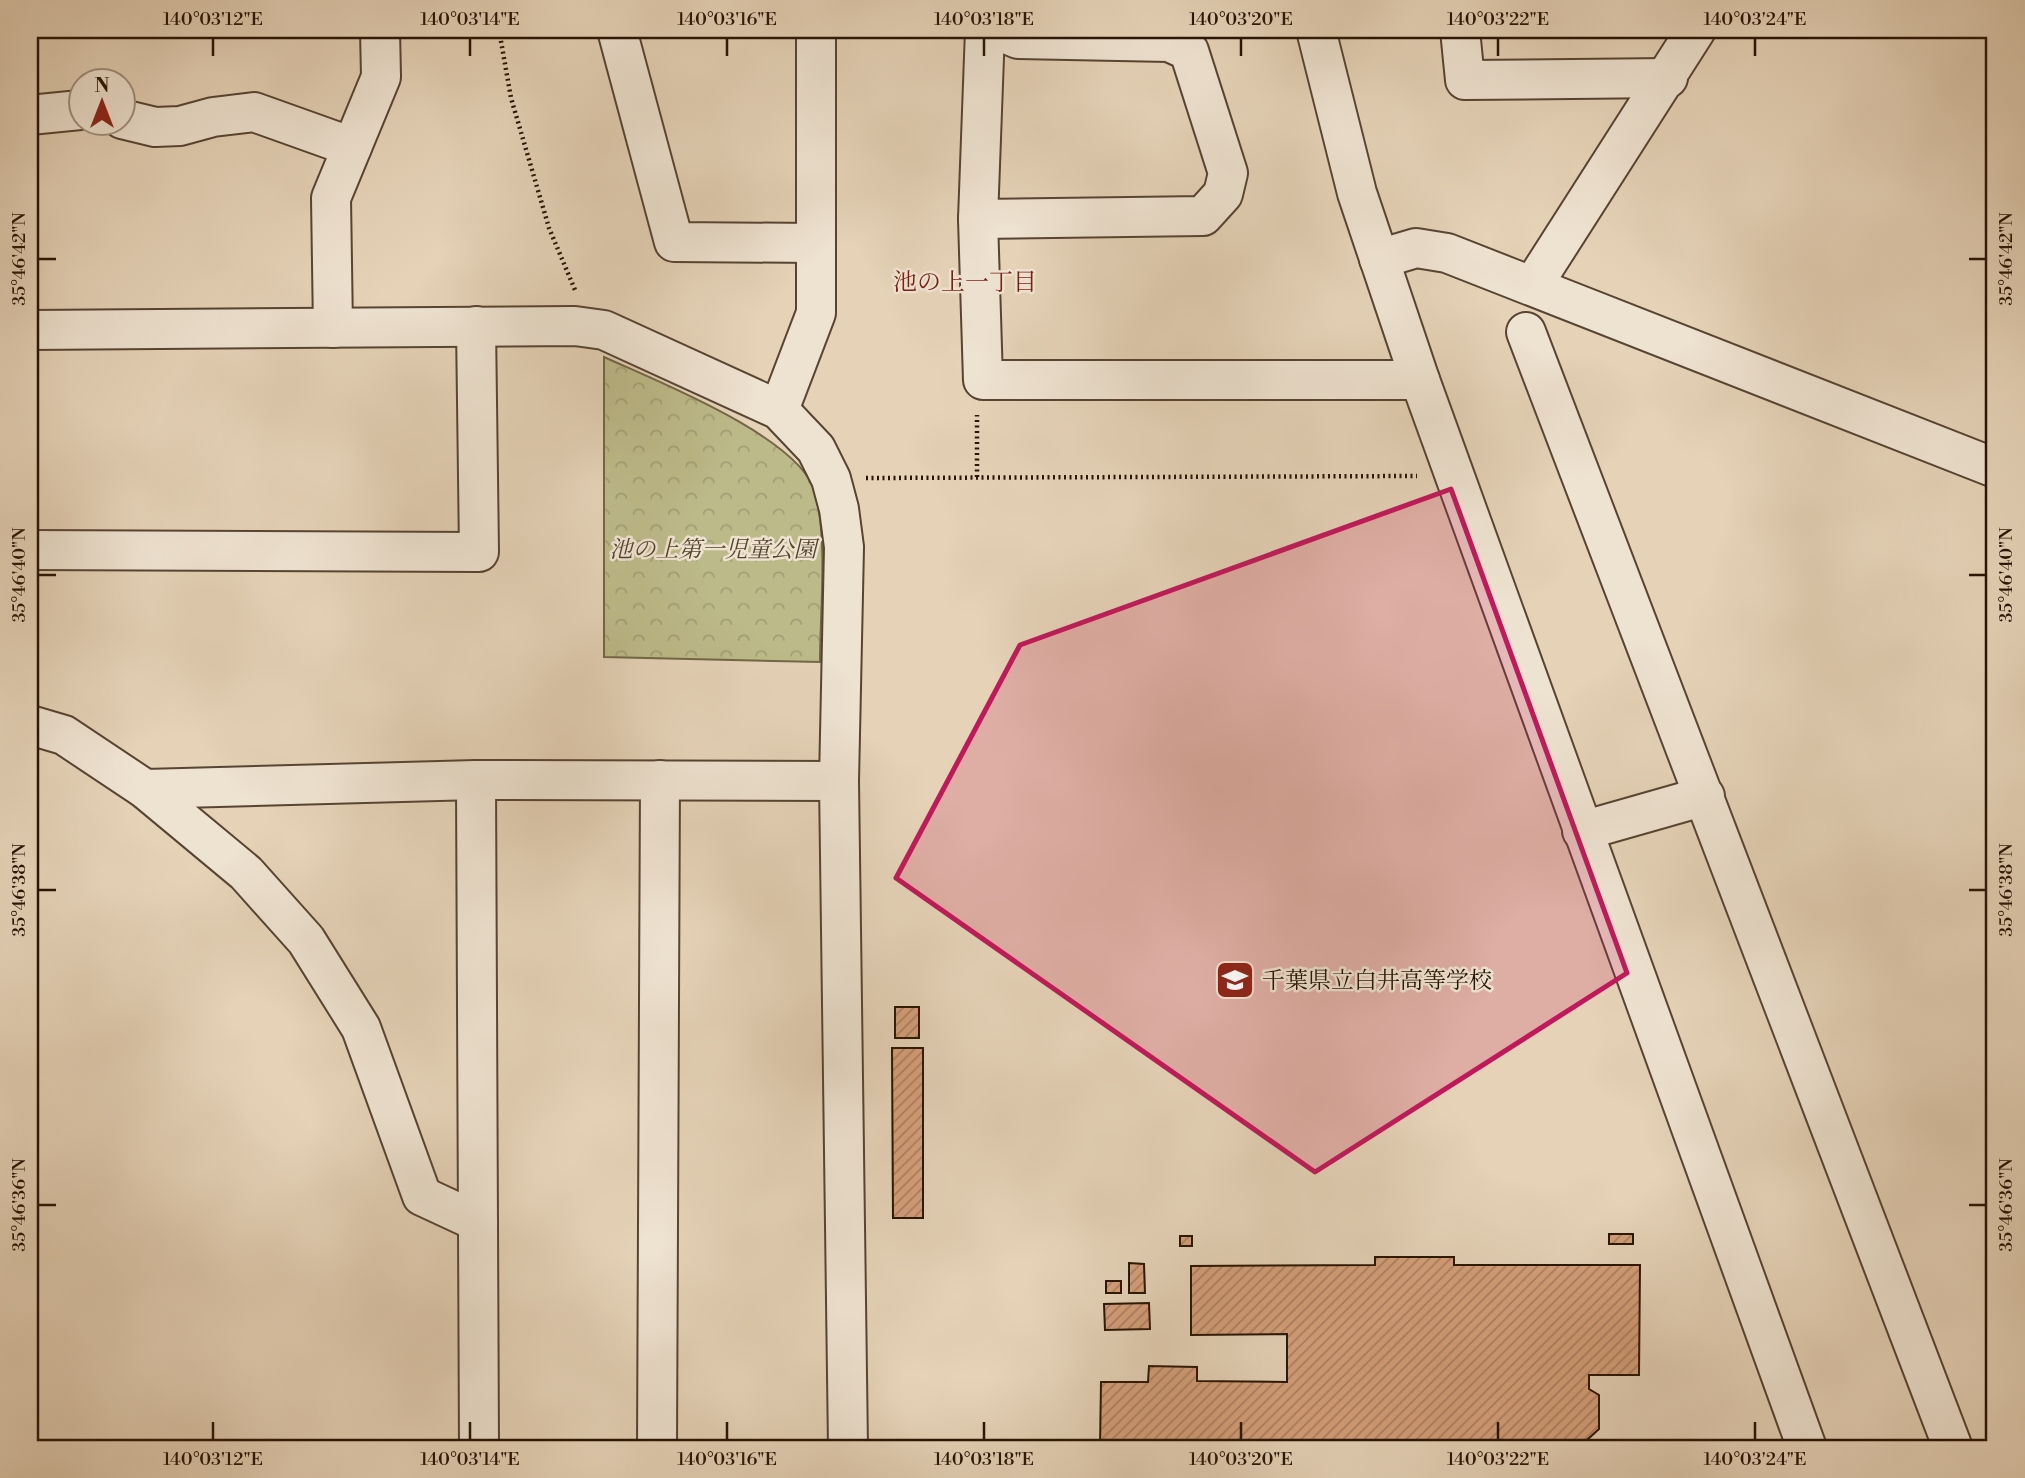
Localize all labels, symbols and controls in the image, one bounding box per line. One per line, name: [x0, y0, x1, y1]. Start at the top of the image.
text: 140°03'12"E: [163, 8, 263, 31]
text: 140°03'14"E: [420, 8, 520, 31]
text: 140°03'16"E: [677, 8, 777, 31]
text: 140°03'18"E: [934, 8, 1034, 31]
text: 140°03'20"E: [1189, 8, 1293, 31]
text: 140°03'22"E: [1447, 8, 1549, 31]
text: 140°03'24"E: [1704, 8, 1806, 31]
north arrow: [66, 66, 136, 136]
text: N: [94, 74, 110, 98]
text: 35°46'42"N: [8, 212, 31, 306]
text: 35°46'42"N: [1995, 212, 2018, 306]
district label: 池の上一丁目: [893, 268, 1037, 298]
text: 35°46'40"N: [8, 527, 31, 623]
text: 35°46'40"N: [1995, 527, 2018, 623]
park label: 池の上第一児童公園: [610, 536, 821, 564]
text: 35°46'38"N: [8, 843, 31, 937]
text: 35°46'38"N: [1995, 843, 2018, 937]
school or university icon: 千葉県立白井高等学校: [1214, 959, 1256, 1001]
place label: 千葉県立白井高等学校: [1262, 967, 1492, 995]
text: 35°46'36"N: [8, 1158, 31, 1252]
text: 35°46'36"N: [1995, 1158, 2018, 1252]
text: 140°03'12"E: [163, 1448, 263, 1471]
text: 140°03'14"E: [420, 1448, 520, 1471]
text: 140°03'16"E: [677, 1448, 777, 1471]
text: 140°03'18"E: [934, 1448, 1034, 1471]
text: 140°03'20"E: [1189, 1448, 1293, 1471]
text: 140°03'22"E: [1447, 1448, 1549, 1471]
text: 140°03'24"E: [1704, 1448, 1806, 1471]

